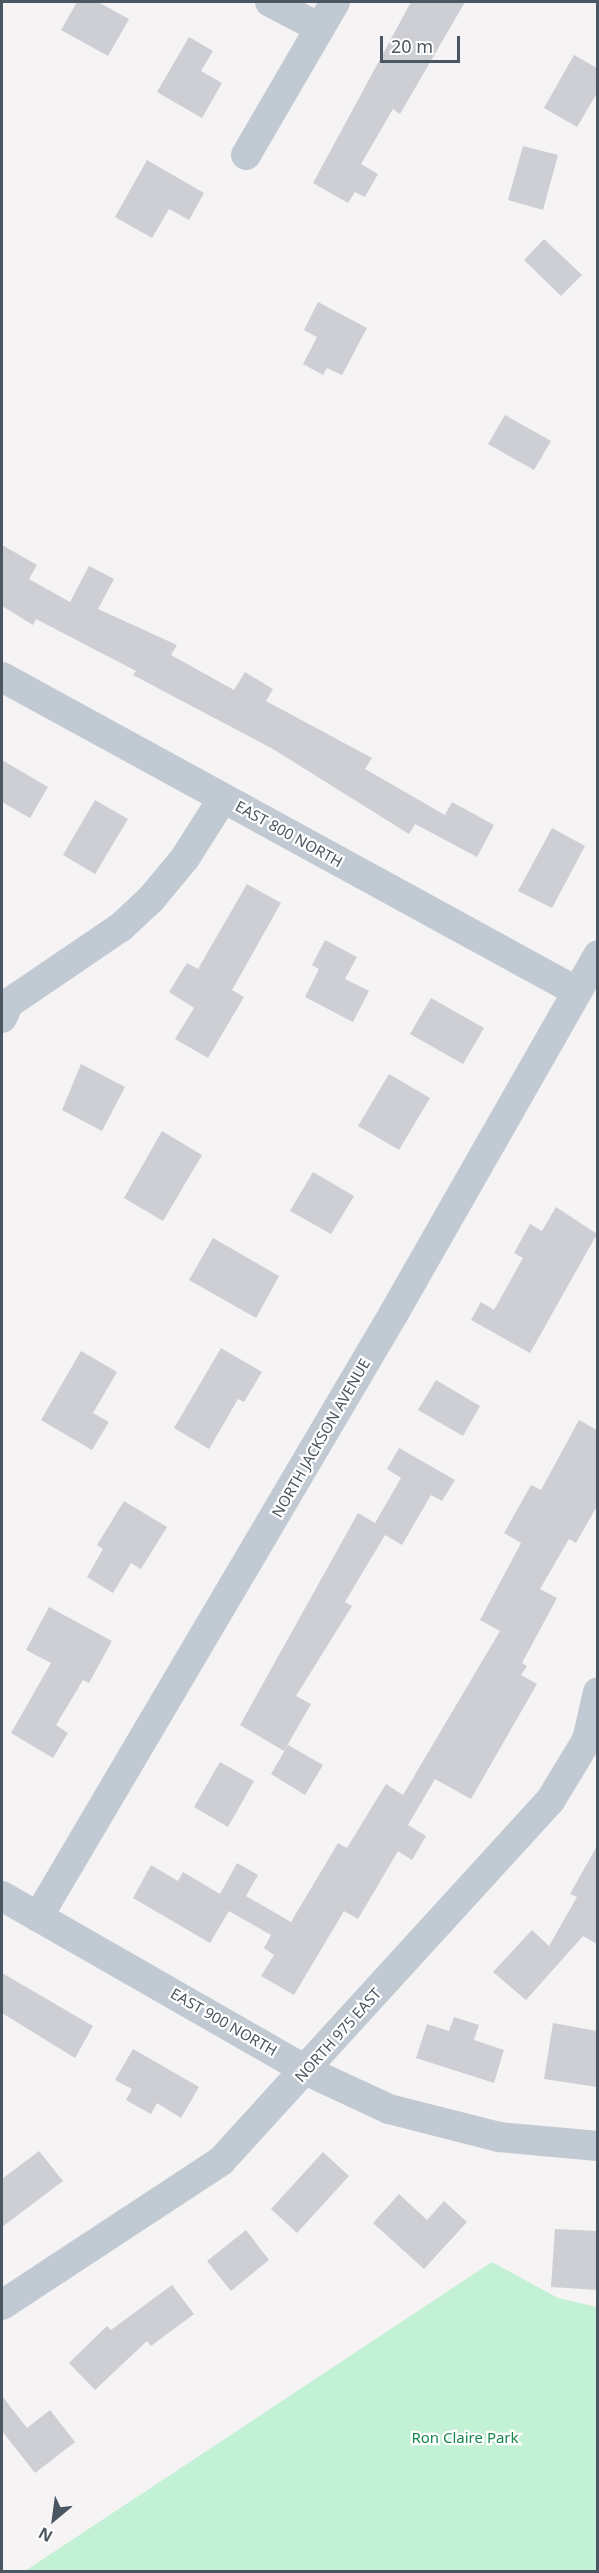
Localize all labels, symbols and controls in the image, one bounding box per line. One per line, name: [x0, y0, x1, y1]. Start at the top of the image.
scale bar: [383, 24, 462, 62]
text: 20 m: [391, 34, 433, 58]
street label: EAST 800 NORTH: [232, 797, 346, 871]
street label: NORTH JACKSON AVENUE: [268, 1355, 374, 1521]
street label: EAST 900 NORTH: [168, 1984, 280, 2060]
street label: NORTH 975 EAST: [291, 1984, 385, 2086]
park label: Ron Claire Park: [411, 2429, 519, 2447]
north arrow: [24, 2489, 84, 2549]
text: N: [34, 2522, 56, 2548]

